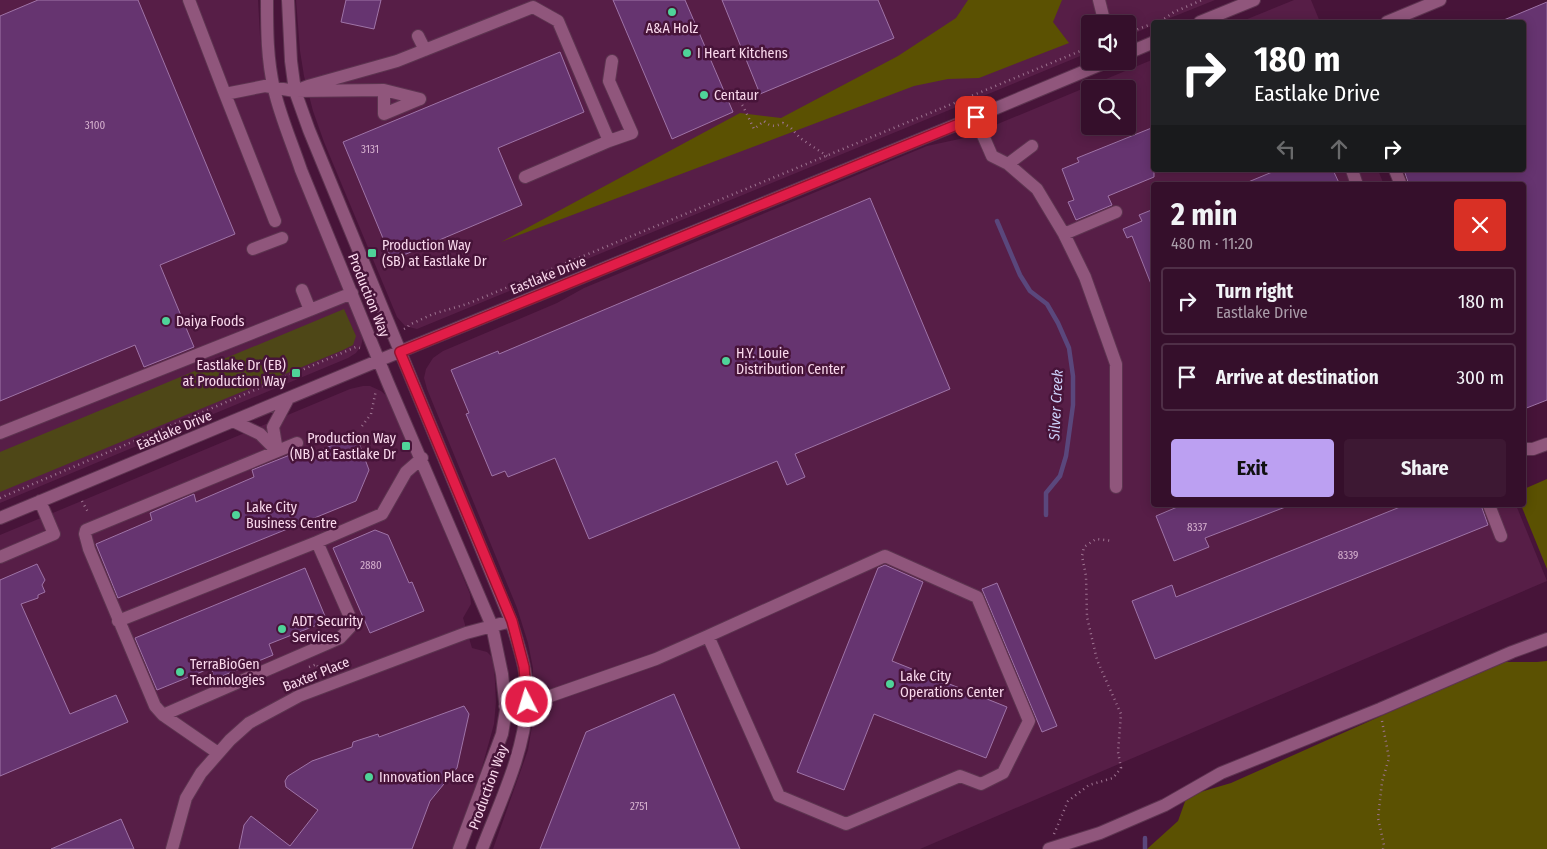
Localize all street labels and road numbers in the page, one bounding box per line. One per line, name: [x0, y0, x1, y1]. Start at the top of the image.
street label: Production Way: [344, 251, 393, 340]
street label: Eastlake Drive: [508, 253, 589, 298]
street label: Eastlake Drive: [134, 407, 215, 454]
street label: Baxter Place: [280, 653, 352, 696]
street label: Production Way: [465, 742, 512, 832]

